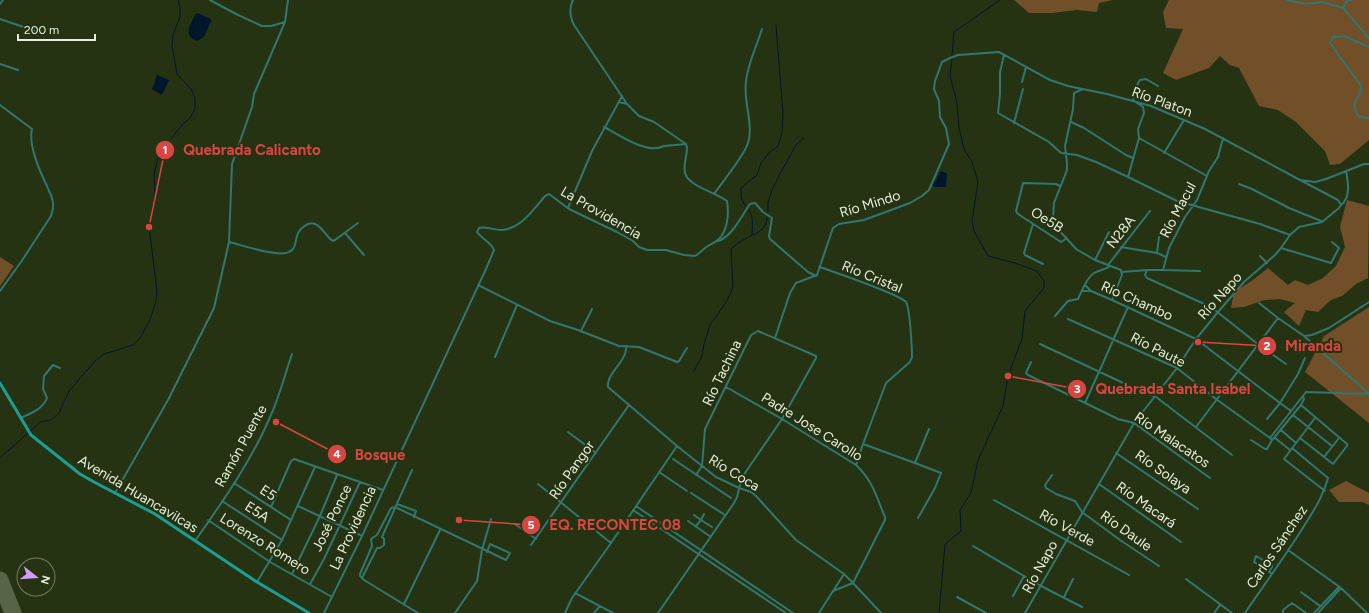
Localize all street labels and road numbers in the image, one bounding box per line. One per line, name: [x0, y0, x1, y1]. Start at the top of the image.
street label: Río Platon: [1129, 83, 1195, 121]
street label: Río Macul: [1156, 179, 1200, 241]
street label: La Providencia: [557, 183, 645, 243]
street label: Río Mindo: [837, 187, 903, 221]
street label: Oe5B: [1028, 203, 1066, 237]
street label: N28A: [1103, 212, 1139, 252]
street label: Río Cristal: [839, 257, 905, 297]
street label: Río Napo: [1194, 269, 1246, 323]
street label: Río Chambo: [1098, 278, 1176, 324]
street label: Río Paute: [1128, 329, 1189, 371]
street label: Río Tachina: [699, 337, 745, 409]
street label: Padre Jose Carollo: [758, 389, 866, 465]
street label: Ramón Puente: [211, 402, 271, 490]
street label: Río Malacatos: [1131, 409, 1213, 471]
street label: Río Pangor: [546, 437, 598, 503]
street label: Río Solaya: [1132, 446, 1194, 498]
street label: Río Coca: [705, 451, 763, 495]
street label: Avenida Huancavilcas: [75, 452, 201, 536]
street label: Río Macará: [1113, 478, 1179, 532]
street label: E5: [257, 481, 279, 505]
street label: José Ponce: [309, 482, 356, 554]
street label: La Providencia: [326, 483, 380, 573]
street label: E5A: [242, 498, 273, 526]
street label: Carlos Sánchez: [1243, 502, 1311, 592]
street label: Río Verde: [1036, 506, 1098, 550]
street label: Río Daule: [1097, 507, 1155, 555]
street label: Lorenzo Romero: [217, 509, 313, 579]
street label: Río Napo: [1019, 538, 1061, 596]

